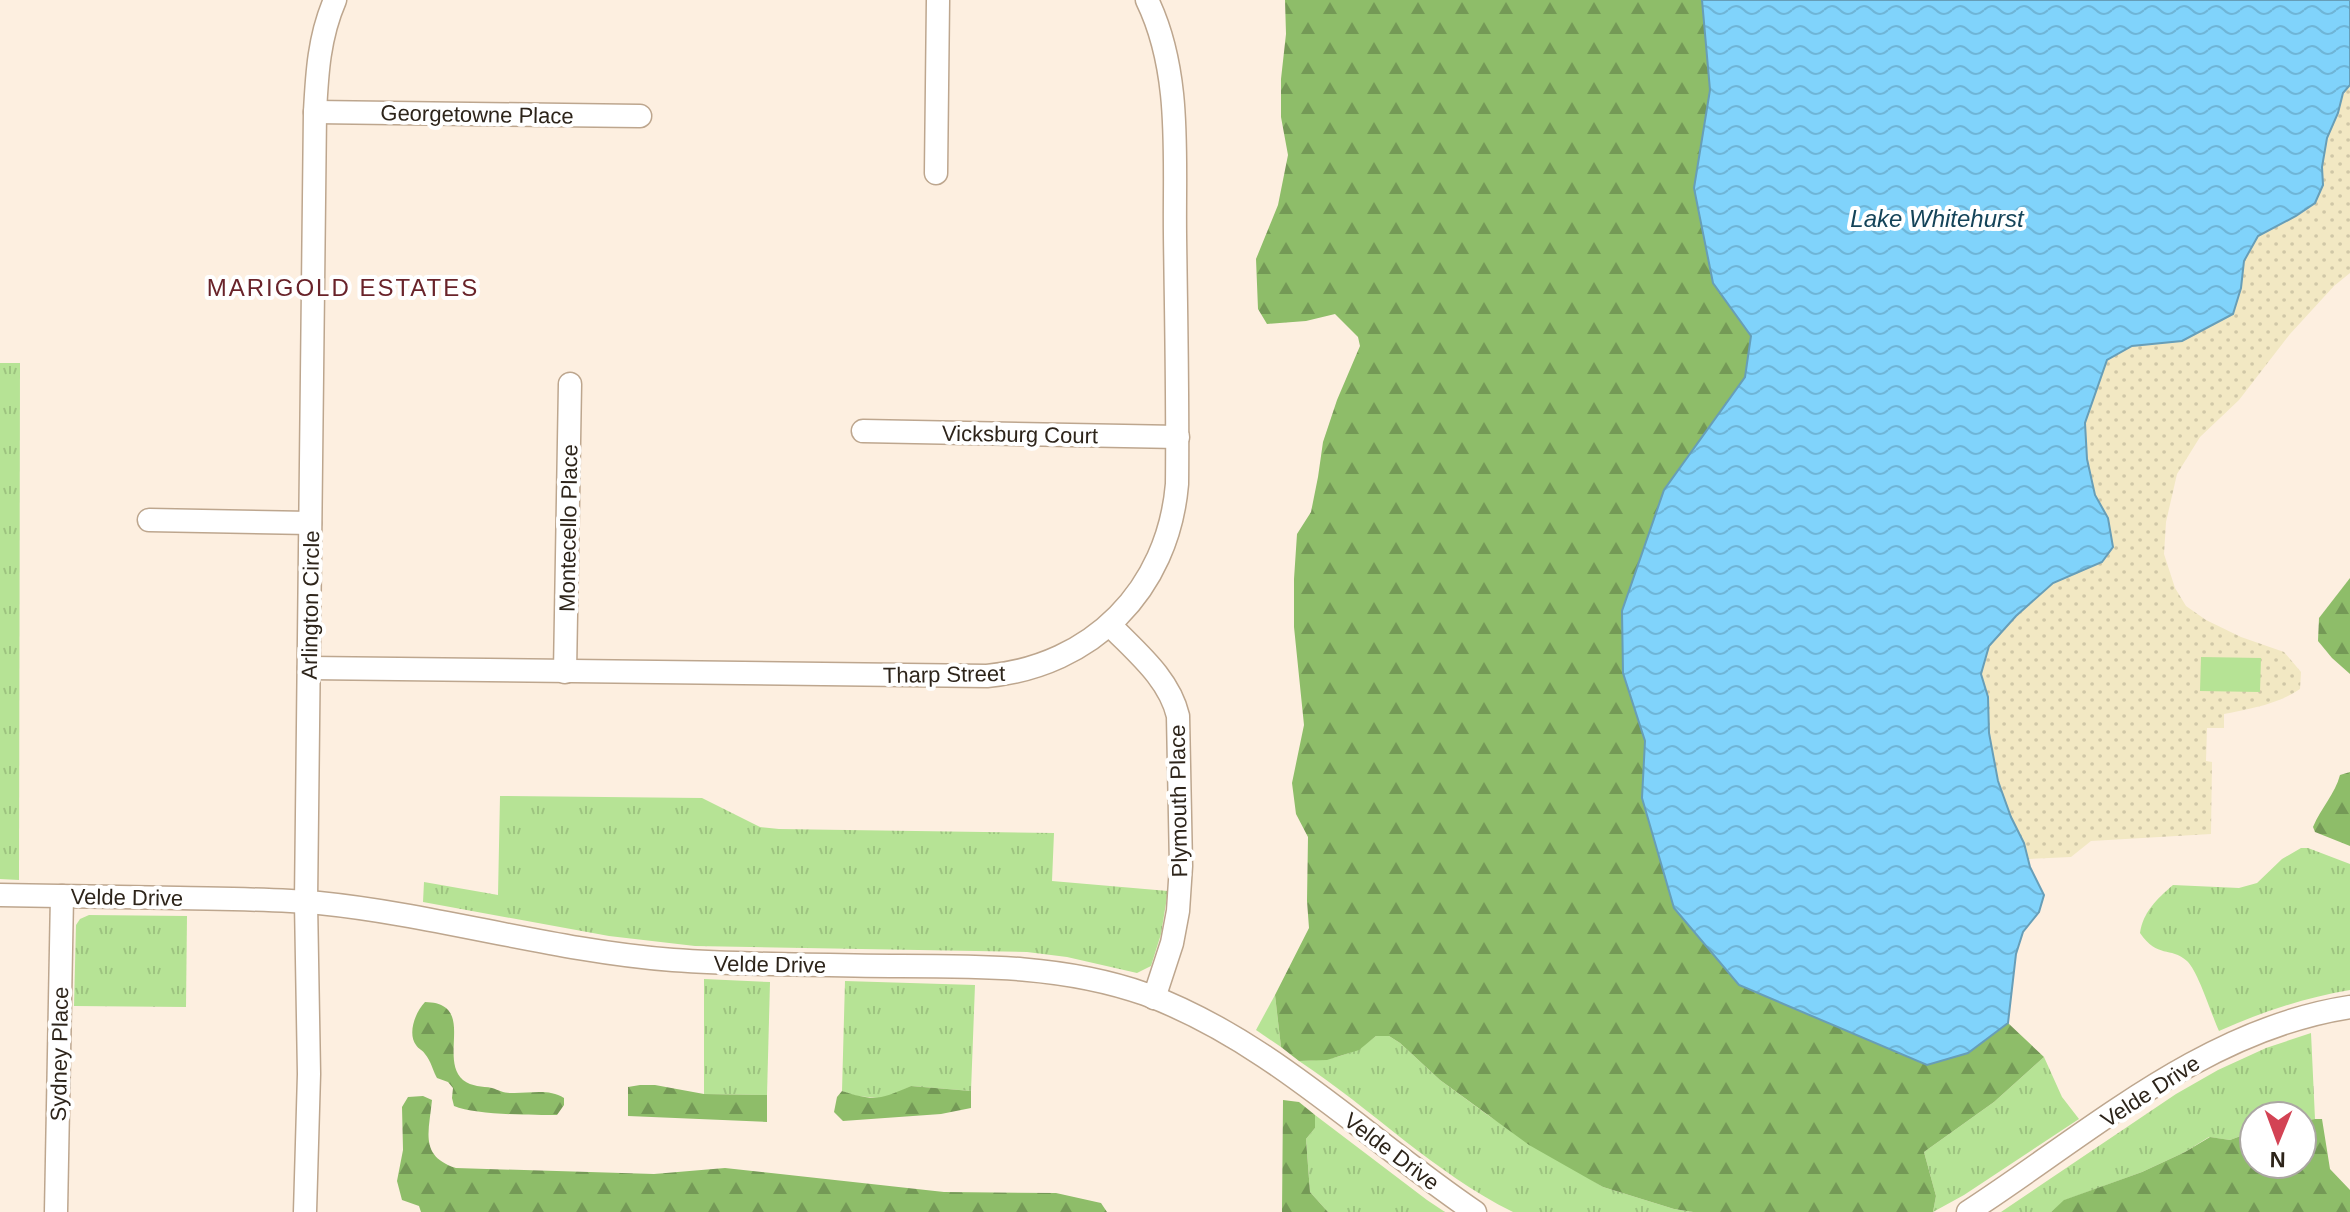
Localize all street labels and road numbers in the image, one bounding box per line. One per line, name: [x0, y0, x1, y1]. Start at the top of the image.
street label: Georgetowne Place: [380, 100, 574, 129]
street label: Vicksburg Court: [942, 421, 1098, 448]
street label: Montecello Place: [555, 444, 582, 612]
street label: Arlington Circle: [297, 530, 324, 680]
street label: Tharp Street: [883, 661, 1005, 688]
street label: Plymouth Place: [1165, 724, 1192, 878]
street label: Velde Drive: [71, 884, 183, 911]
street label: Velde Drive: [714, 951, 826, 978]
street label: Sydney Place: [46, 987, 73, 1121]
street label: Velde Drive: [2096, 1050, 2204, 1133]
street label: Velde Drive: [1339, 1108, 1444, 1195]

